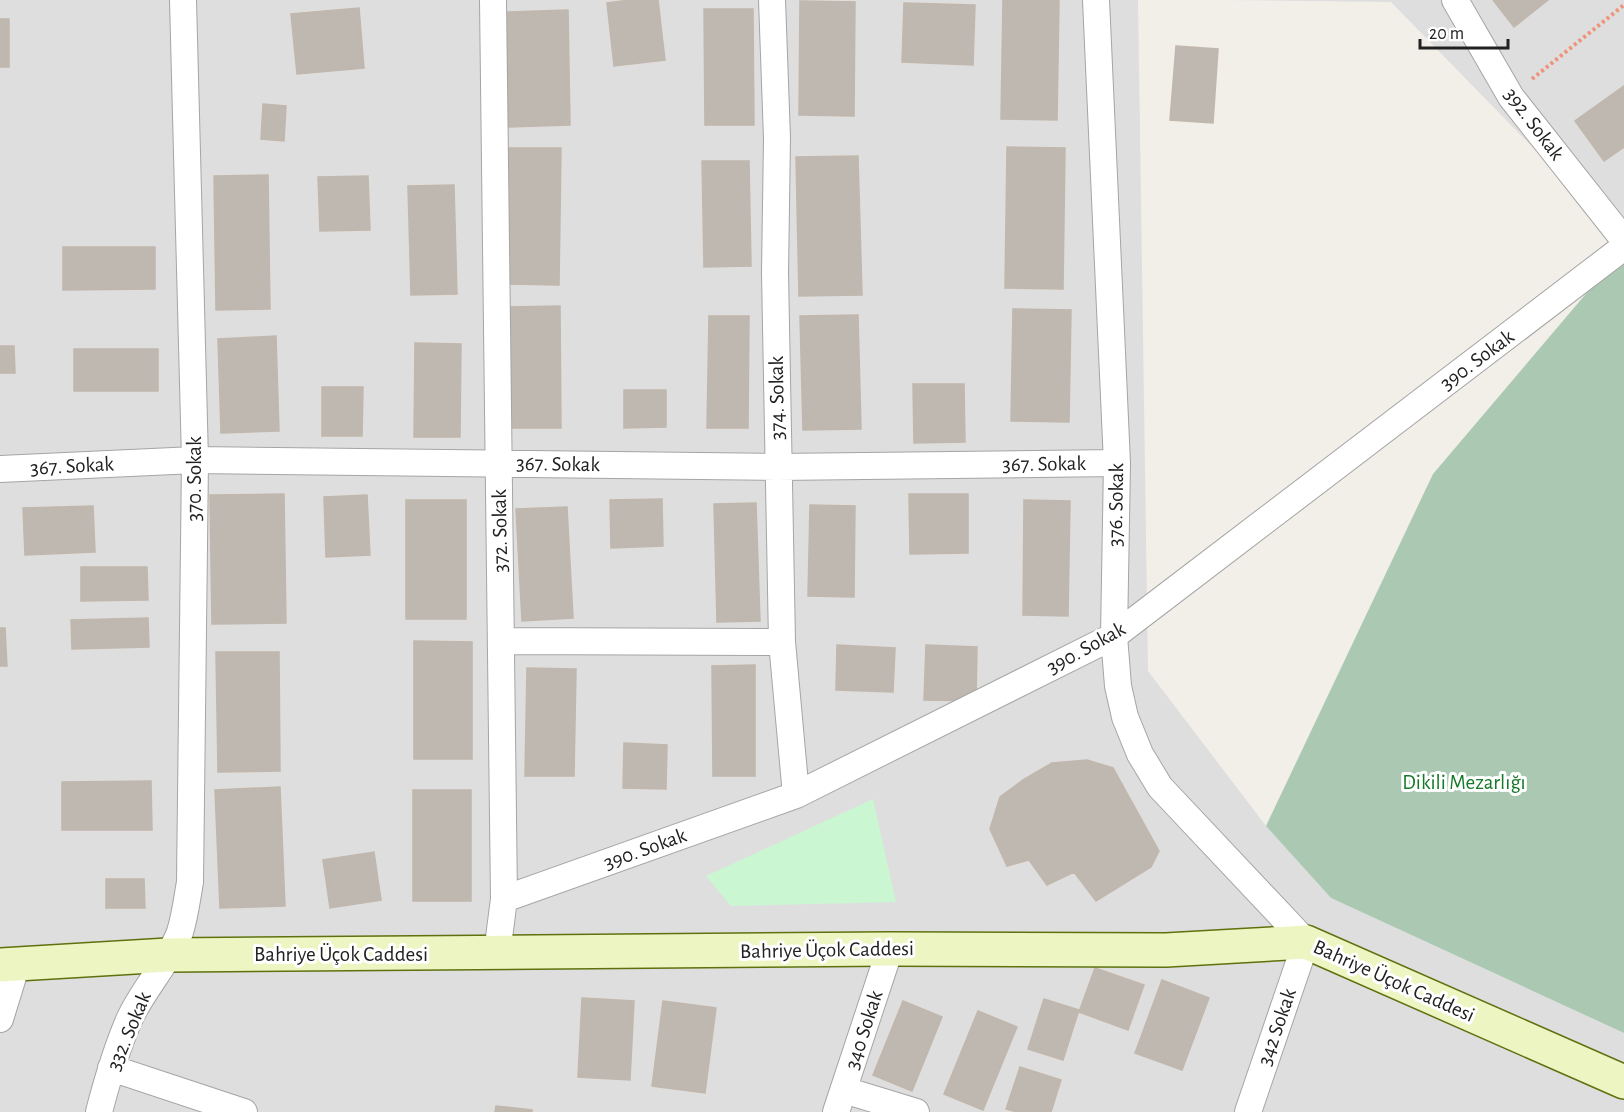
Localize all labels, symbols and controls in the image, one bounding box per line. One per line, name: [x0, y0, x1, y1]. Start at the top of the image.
scale bar: [1420, 12, 1508, 50]
text: 20 m: [1429, 25, 1464, 43]
street label: 392. Sokak: [1500, 84, 1568, 164]
street label: 390. Sokak: [1436, 325, 1518, 394]
street label: 374. Sokak: [766, 355, 788, 440]
street label: 370. Sokak: [184, 436, 205, 522]
street label: 367. Sokak: [30, 453, 115, 479]
street label: 367. Sokak: [516, 453, 600, 475]
street label: 367. Sokak: [1002, 453, 1086, 475]
street label: 376. Sokak: [1105, 463, 1127, 547]
street label: 372. Sokak: [489, 489, 511, 573]
street label: 390. Sokak: [1043, 618, 1129, 678]
park label: Dikili Mezarlığı: [1402, 772, 1526, 793]
street label: 390. Sokak: [601, 824, 689, 874]
street label: Bahriye Üçok Caddesi: [1310, 935, 1478, 1026]
street label: Bahriye Üçok Caddesi: [740, 937, 914, 962]
street label: Bahriye Üçok Caddesi: [254, 943, 428, 965]
street label: 342 Sokak: [1254, 985, 1300, 1068]
street label: 332. Sokak: [103, 988, 155, 1073]
street label: 340 Sokak: [841, 988, 887, 1072]

